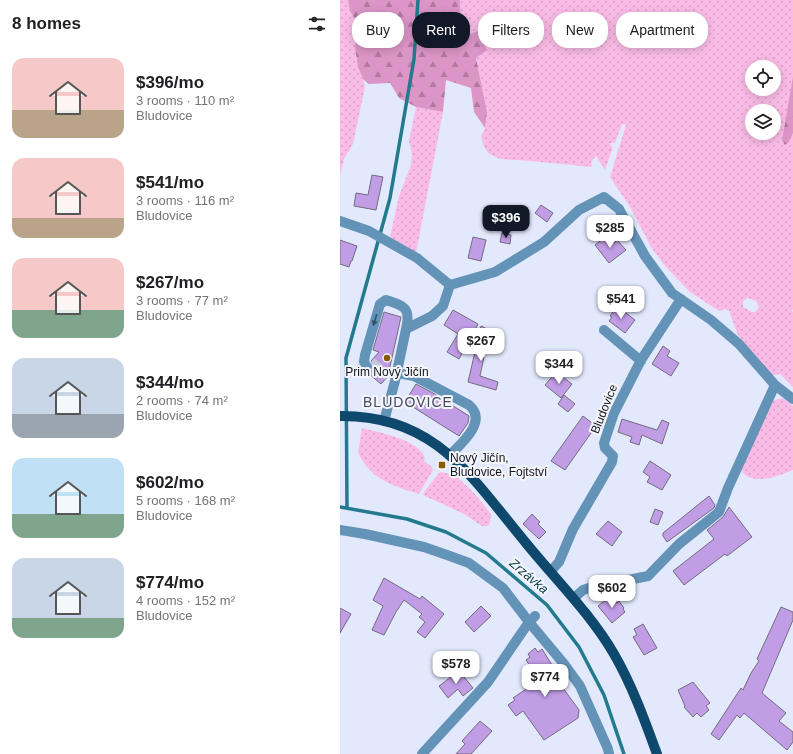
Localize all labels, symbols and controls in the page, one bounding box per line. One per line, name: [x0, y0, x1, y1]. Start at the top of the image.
chip: Buy: [352, 12, 404, 48]
chip: Rent: [412, 12, 470, 48]
chip: Filters: [478, 12, 544, 48]
chip: New: [552, 12, 608, 48]
chip: Apartment: [616, 12, 708, 48]
icon: filters: [306, 13, 328, 35]
text: 8 homes: [12, 14, 81, 33]
map controls: [745, 60, 781, 140]
button: locate: [745, 60, 781, 96]
text: $396/mo: [136, 73, 204, 92]
icon: home: [44, 74, 92, 122]
text: 3 rooms · 110 m²: [136, 93, 234, 108]
button: layers: [745, 104, 781, 140]
text: Bludovice: [136, 108, 192, 123]
text: $541/mo: [136, 173, 204, 192]
icon: home: [44, 174, 92, 222]
text: 3 rooms · 116 m²: [136, 193, 234, 208]
pin: $396: [482, 205, 530, 239]
text: Bludovice: [136, 208, 192, 223]
text: $396: [492, 210, 520, 225]
pin: $285: [586, 215, 634, 249]
text: $285: [596, 220, 624, 235]
text: $267/mo: [136, 273, 204, 292]
icon: home: [44, 274, 92, 322]
pin: $541: [597, 286, 645, 320]
text: $541: [607, 291, 635, 306]
text: 3 rooms · 77 m²: [136, 293, 228, 308]
text: Bludovice: [136, 308, 192, 323]
one-way arrow: [372, 314, 378, 326]
pin: $267: [457, 328, 505, 362]
text: $267: [467, 333, 495, 348]
pin: $344: [535, 351, 583, 385]
marker: Prim Nový Jičín: [382, 353, 392, 363]
text: $344: [545, 356, 573, 371]
place label: Prim Nový Jičín: [345, 365, 429, 379]
text: $344/mo: [136, 373, 204, 392]
icon: home: [44, 374, 92, 422]
street label: Bludovice: [588, 382, 620, 436]
text: 2 rooms · 74 m²: [136, 393, 228, 408]
district label: BLUDOVICE: [363, 394, 453, 410]
text: Bludovice: [136, 408, 192, 423]
place label: Nový Jičín, Bludovice, Fojtství: [450, 451, 548, 479]
marker: Nový Jičín, Bludovice, Fojtství: [437, 460, 447, 470]
text: $602/mo: [136, 473, 204, 492]
icon: home: [44, 474, 92, 522]
text: 5 rooms · 168 m²: [136, 493, 235, 508]
text: Bludovice: [136, 508, 192, 523]
water label: Zrzávka: [506, 555, 552, 597]
text: $774/mo: [136, 573, 204, 592]
icon: home: [44, 574, 92, 622]
pin: $602: [588, 575, 636, 609]
text: $602: [598, 580, 626, 595]
text: 4 rooms · 152 m²: [136, 593, 235, 608]
text: Bludovice: [136, 608, 192, 623]
pin: $578: [432, 651, 480, 685]
text: $578: [442, 656, 470, 671]
pin: $774: [521, 664, 569, 698]
text: $774: [531, 669, 559, 684]

